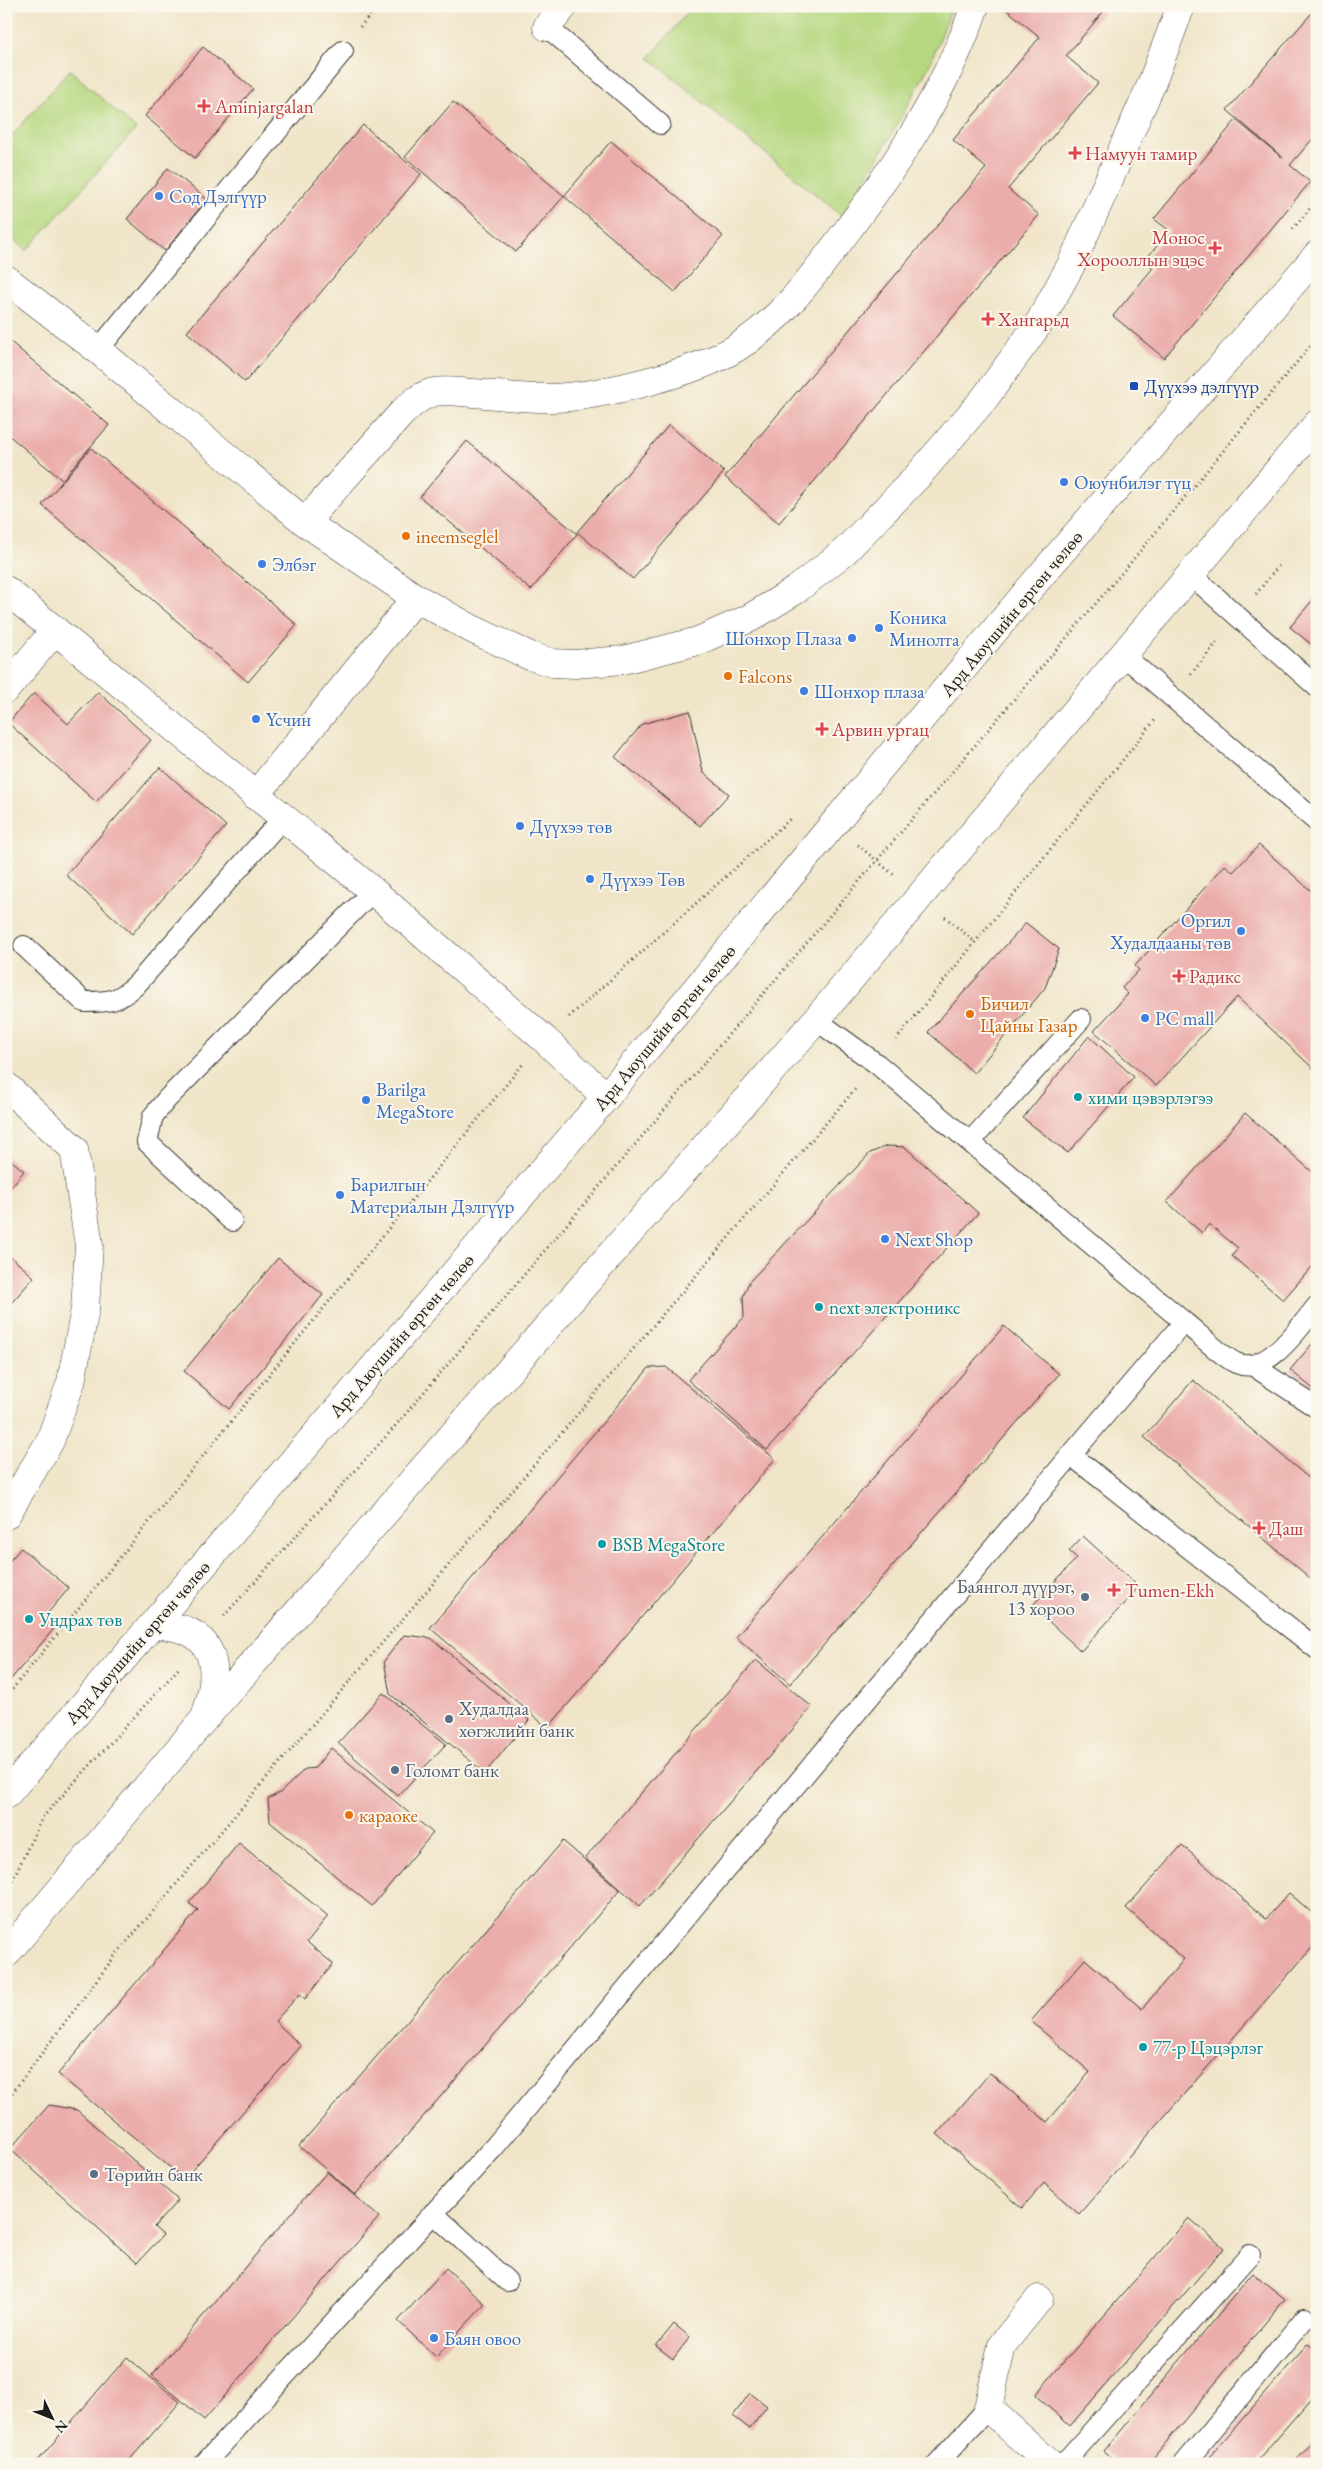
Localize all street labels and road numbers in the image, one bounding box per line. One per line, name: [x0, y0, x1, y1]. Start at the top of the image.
street label: Ард Аюушийн өргөн чөлөө: [934, 525, 1088, 703]
street label: Ард Аюушийн өргөн чөлөө: [587, 939, 741, 1117]
street label: Ард Аюушийн өргөн чөлөө: [322, 1248, 480, 1423]
street label: Ард Аюушийн өргөн чөлөө: [58, 1555, 216, 1730]

